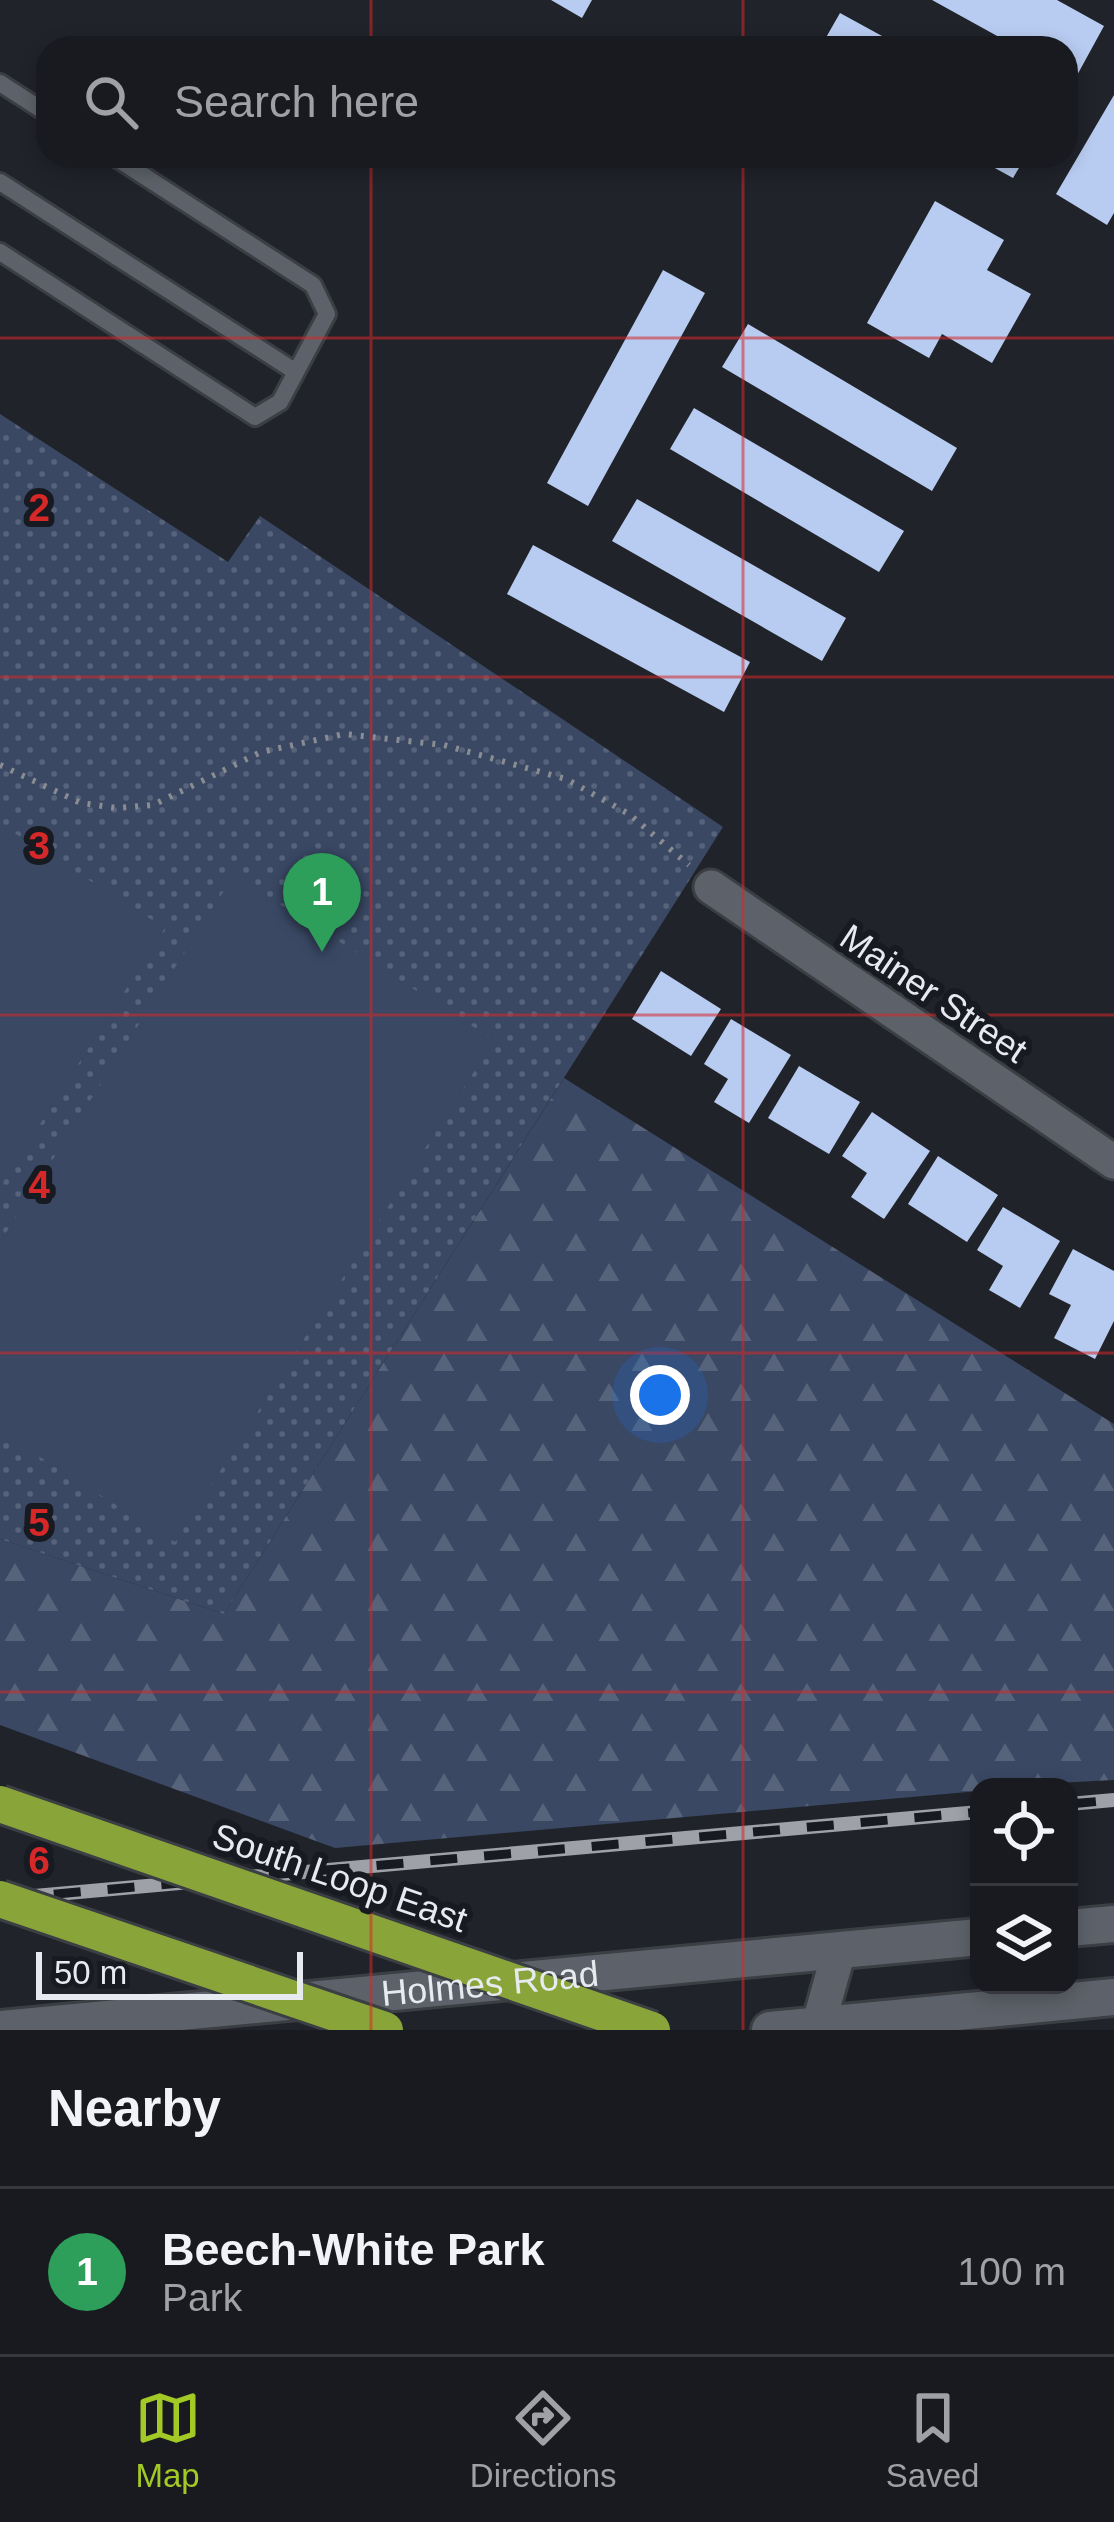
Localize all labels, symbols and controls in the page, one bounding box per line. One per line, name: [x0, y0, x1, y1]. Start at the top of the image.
search box: [36, 36, 1078, 168]
icon: search: [78, 69, 144, 135]
text: Search here: [174, 76, 419, 127]
text: 2: [28, 486, 50, 529]
text: 3: [28, 824, 50, 867]
pin: 1: [283, 853, 361, 952]
street label: Mainer Street: [833, 916, 1035, 1071]
text: 4: [28, 1163, 50, 1206]
your location: [630, 1365, 690, 1425]
text: 5: [28, 1501, 50, 1544]
map controls: [970, 1778, 1078, 1994]
button: locate: [970, 1778, 1078, 1886]
street label: South Loop East: [207, 1815, 472, 1940]
text: 6: [28, 1839, 50, 1882]
button: layers: [970, 1886, 1078, 1994]
scale bar: [36, 1946, 303, 1999]
street label: Holmes Road: [379, 1953, 600, 2014]
text: 50 m: [54, 1954, 127, 1991]
text: Nearby: [48, 2080, 221, 2137]
text: Beech-White Park: [162, 2224, 545, 2275]
text: 1: [76, 2250, 98, 2293]
text: 100 m: [958, 2250, 1066, 2293]
text: Park: [162, 2276, 242, 2319]
tab: Map: [135, 2385, 201, 2495]
tab: Directions: [470, 2385, 617, 2495]
tab: Saved: [886, 2385, 979, 2495]

